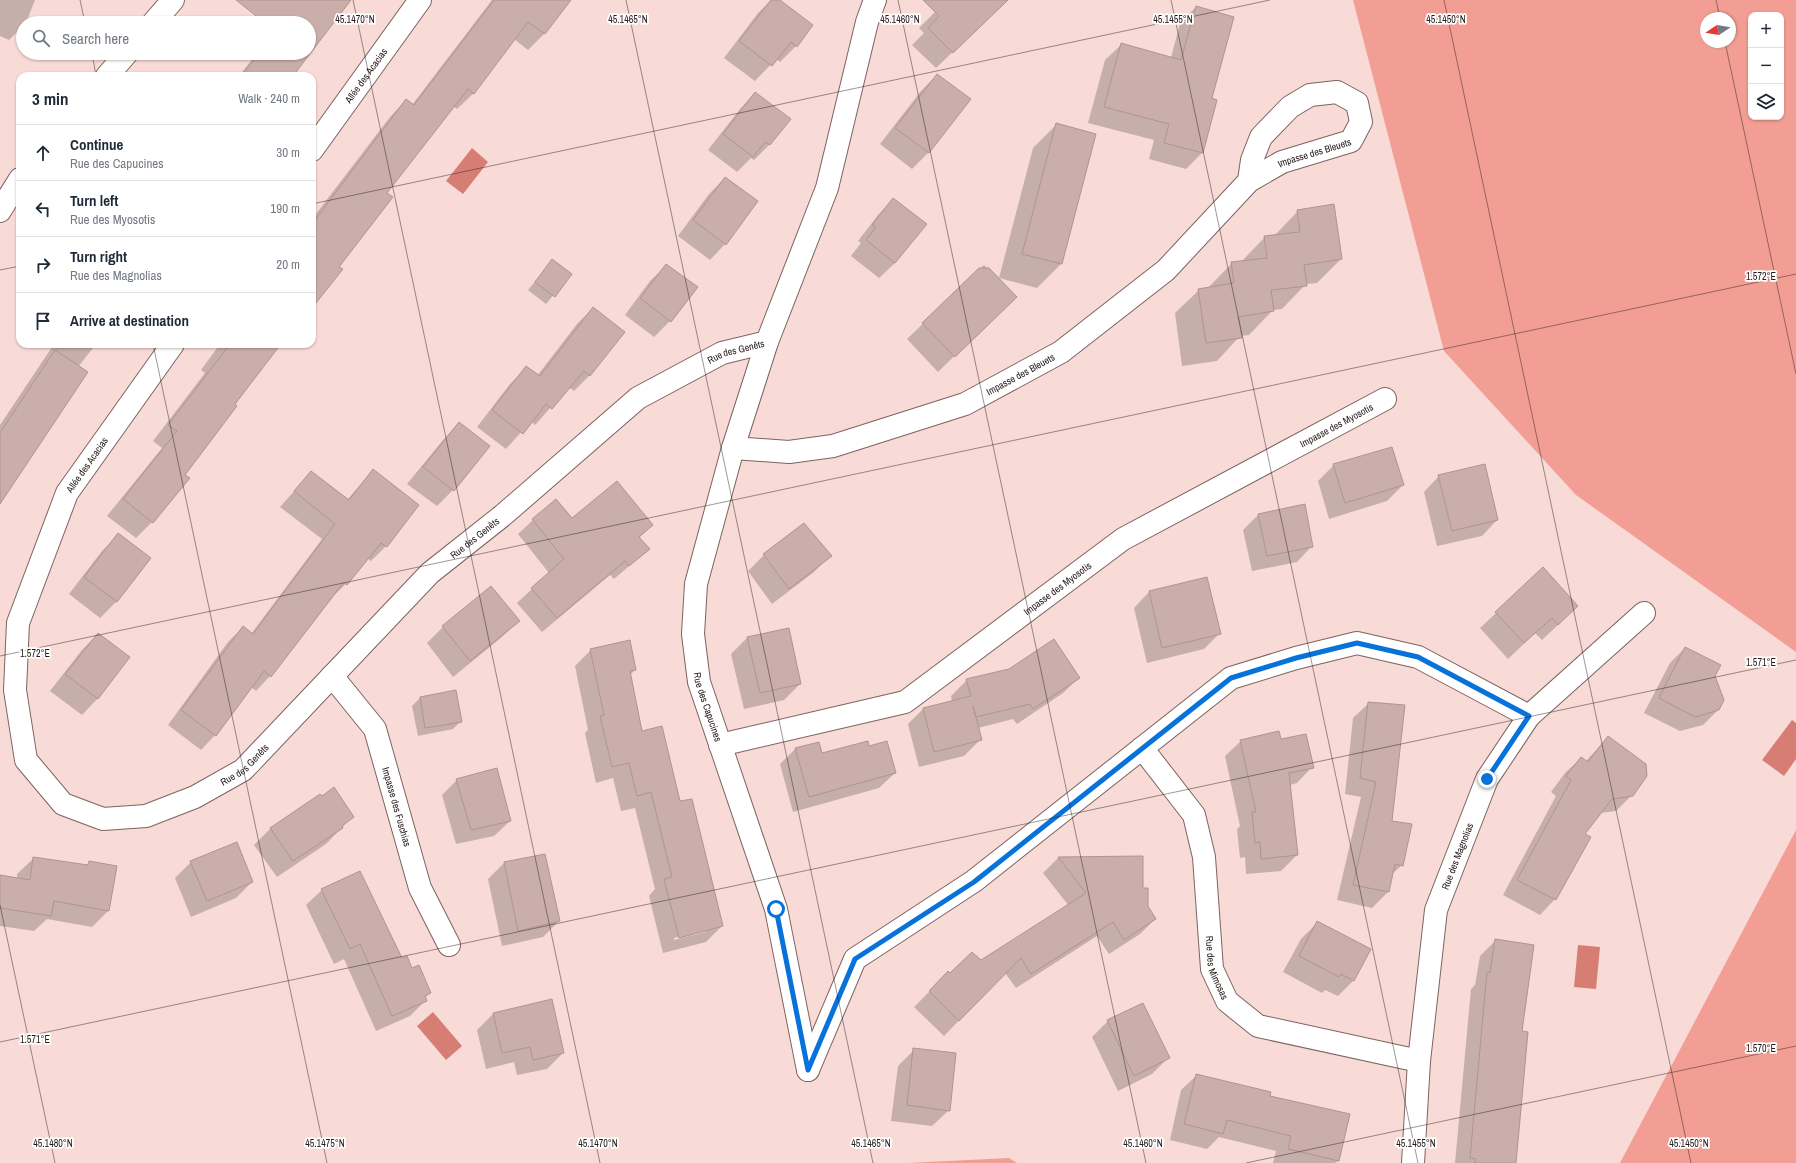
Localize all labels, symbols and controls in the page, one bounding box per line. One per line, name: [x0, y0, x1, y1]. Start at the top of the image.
north arrow: [1700, 12, 1736, 48]
map controls: [1748, 12, 1784, 120]
button: +: [1748, 12, 1784, 48]
text: 45.1470°N: [335, 13, 375, 26]
text: 45.1465°N: [608, 13, 648, 26]
text: 45.1460°N: [880, 13, 920, 26]
text: 45.1455°N: [1153, 13, 1193, 26]
text: 45.1450°N: [1426, 13, 1466, 26]
search box: [16, 16, 316, 60]
icon: search: [30, 27, 52, 49]
text: Search here: [62, 28, 129, 49]
street label: Allée des Acacias: [341, 45, 390, 106]
button: −: [1748, 48, 1784, 84]
button: layers: [1748, 84, 1784, 120]
text: 3 min: [32, 87, 68, 110]
text: Walk · 240 m: [238, 90, 300, 107]
text: Continue: [70, 134, 123, 155]
street label: Impasse des Bleuets: [1275, 135, 1353, 170]
icon: ahead: [32, 142, 54, 164]
text: 30 m: [276, 144, 300, 161]
text: Rue des Capucines: [70, 155, 164, 172]
text: Turn left: [70, 190, 118, 211]
icon: left: [32, 198, 54, 220]
text: 190 m: [270, 200, 300, 217]
text: Rue des Myosotis: [70, 211, 155, 228]
text: Turn right: [70, 246, 127, 267]
icon: right: [32, 254, 54, 276]
text: 20 m: [276, 256, 300, 273]
text: Rue des Magnolias: [70, 267, 162, 284]
text: 1.572°E: [1746, 270, 1776, 283]
icon: arrive: [32, 310, 54, 332]
text: Arrive at destination: [70, 310, 189, 331]
street label: Rue des Genêts: [705, 336, 766, 366]
street label: Impasse des Bleuets: [984, 350, 1057, 398]
street label: Impasse des Myosotis: [1297, 400, 1375, 450]
street label: Allée des Acacias: [63, 435, 111, 496]
street label: Rue des Genêts: [447, 514, 502, 561]
street label: Impasse des Myosotis: [1021, 559, 1094, 618]
text: 1.572°E: [20, 647, 50, 660]
text: 1.571°E: [1746, 656, 1776, 669]
street label: Rue des Capucines: [691, 672, 725, 743]
street label: Rue des Genêts: [218, 741, 271, 788]
street label: Impasse des Fuschias: [380, 765, 414, 848]
route end: [1478, 770, 1496, 788]
street label: Rue des Magnolias: [1438, 821, 1476, 891]
route start: [767, 900, 785, 918]
street label: Rue des Mimosas: [1203, 935, 1232, 1001]
text: 1.571°E: [20, 1033, 50, 1046]
text: 1.570°E: [1746, 1042, 1776, 1055]
text: 45.1480°N: [33, 1137, 73, 1150]
text: 45.1475°N: [305, 1137, 345, 1150]
text: 45.1470°N: [578, 1137, 618, 1150]
text: 45.1465°N: [851, 1137, 891, 1150]
text: 45.1460°N: [1123, 1137, 1163, 1150]
text: 45.1455°N: [1396, 1137, 1436, 1150]
text: 45.1450°N: [1669, 1137, 1709, 1150]

